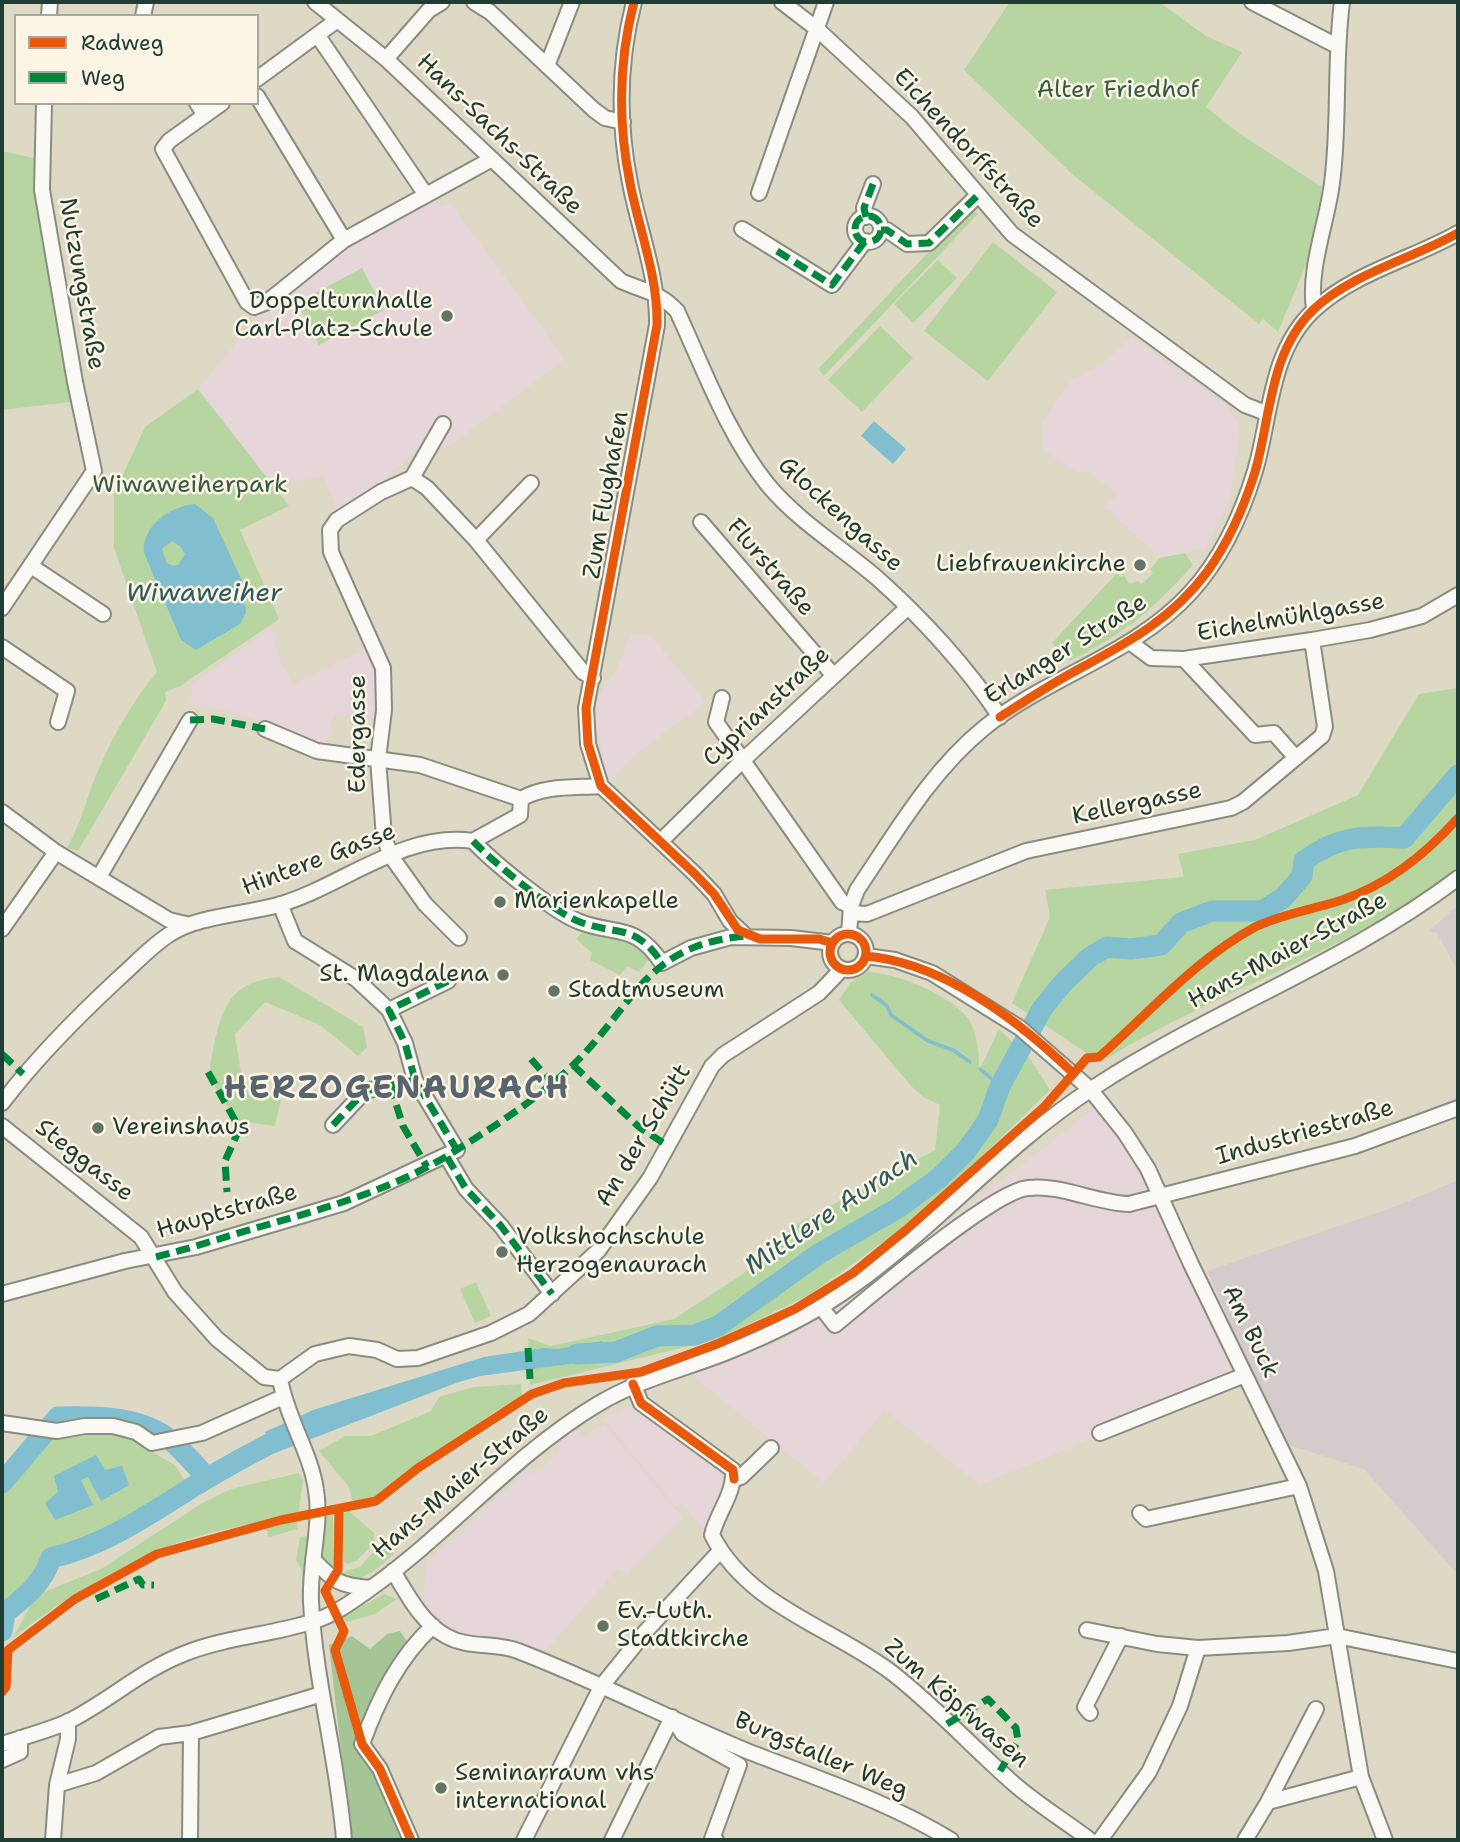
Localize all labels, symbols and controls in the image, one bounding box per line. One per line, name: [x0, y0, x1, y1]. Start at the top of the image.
legend: [14, 14, 259, 105]
text: Radweg: [81, 29, 164, 57]
street label: Hans-Sachs-Straße: [410, 48, 588, 222]
street label: Eichendorffstraße: [886, 63, 1050, 235]
text: Weg: [81, 64, 125, 92]
park label: Alter Friedhof: [1037, 77, 1199, 105]
street label: Nutzungstraße: [52, 196, 110, 372]
place label: Doppelturnhalle Carl-Platz-Schule: [234, 288, 433, 344]
marker: Doppelturnhalle Carl-Platz-Schule: [439, 308, 455, 324]
street label: Zum Flughafen: [578, 409, 636, 581]
street label: Glockengasse: [772, 451, 908, 579]
park label: Wiwaweiherpark: [92, 472, 288, 500]
street label: Flurstraße: [720, 513, 820, 623]
place label: Liebfrauenkirche: [936, 551, 1126, 579]
marker: Liebfrauenkirche: [1132, 557, 1148, 573]
water label: Wiwaweiher: [126, 578, 282, 610]
street label: Eichelmühlgasse: [1195, 587, 1387, 649]
street label: Erlanger Straße: [980, 589, 1152, 711]
street label: Cyprianstraße: [698, 641, 836, 773]
street label: Edergasse: [345, 675, 373, 793]
street label: Kellergasse: [1070, 776, 1204, 832]
street label: Hintere Gasse: [238, 817, 400, 903]
street label: Hans-Maier-Straße: [1184, 886, 1392, 1016]
place label: Marienkapelle: [514, 888, 679, 916]
marker: Marienkapelle: [492, 894, 508, 910]
place label: St. Magdalena: [319, 961, 489, 989]
marker: St. Magdalena: [495, 967, 511, 983]
place label: Stadtmuseum: [568, 977, 724, 1005]
marker: Stadtmuseum: [546, 983, 562, 999]
street label: An der Schütt: [590, 1059, 698, 1213]
district label: HERZOGENAURACH: [226, 1071, 568, 1109]
street label: Industriestraße: [1213, 1094, 1397, 1172]
street label: Steggasse: [29, 1114, 139, 1208]
place label: Vereinshaus: [112, 1114, 250, 1142]
marker: Vereinshaus: [90, 1120, 106, 1136]
water label: Mittlere Aurach: [740, 1144, 924, 1282]
street label: Hauptstraße: [153, 1178, 301, 1246]
place label: Volkshochschule Herzogenaurach: [516, 1224, 707, 1280]
marker: Volkshochschule Herzogenaurach: [494, 1244, 510, 1260]
street label: Am Buck: [1215, 1281, 1285, 1383]
street label: Hans-Maier-Straße: [367, 1401, 555, 1565]
place label: Ev.-Luth. Stadtkirche: [617, 1598, 749, 1654]
marker: Ev.-Luth. Stadtkirche: [595, 1618, 611, 1634]
street label: Zum Köpfwasen: [878, 1633, 1034, 1775]
street label: Burgstaller Weg: [730, 1706, 912, 1806]
place label: Seminarraum vhs international: [455, 1760, 655, 1816]
marker: Seminarraum vhs international: [433, 1780, 449, 1796]

